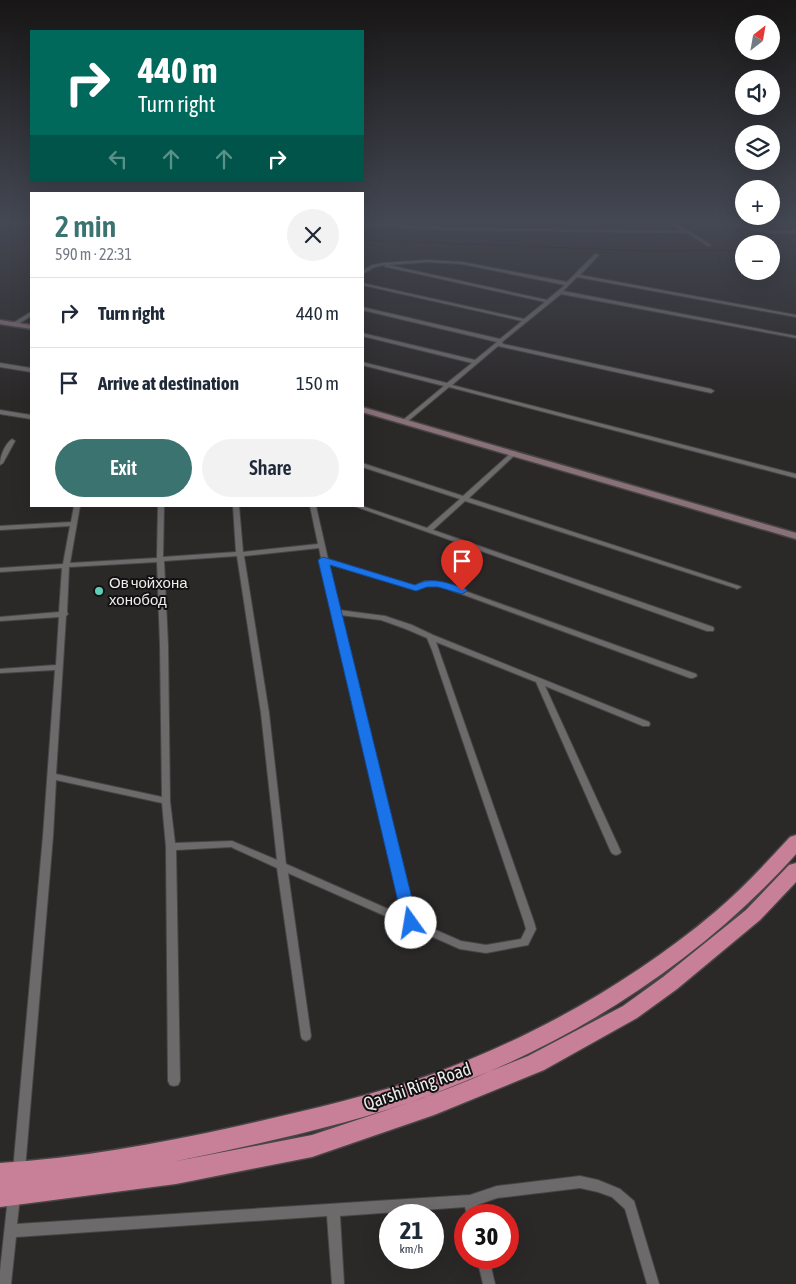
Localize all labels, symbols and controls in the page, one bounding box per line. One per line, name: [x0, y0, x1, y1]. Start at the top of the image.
north arrow: [735, 15, 780, 60]
map controls: [735, 15, 780, 280]
icon: right: [55, 50, 120, 115]
text: 440 m: [138, 50, 217, 90]
button: sound: [735, 70, 780, 115]
text: Turn right: [138, 91, 215, 117]
button: layers: [735, 125, 780, 170]
icon: left: [104, 145, 132, 173]
icon: ahead: [157, 145, 185, 173]
icon: ahead: [210, 145, 238, 173]
icon: right: [263, 145, 291, 173]
button: +: [735, 180, 780, 225]
text: 2 min: [55, 209, 116, 243]
button: close: [287, 209, 339, 261]
button: −: [735, 235, 780, 280]
text: 590 m · 22:31: [55, 245, 132, 263]
icon: right: [55, 299, 83, 327]
text: Turn right: [98, 302, 165, 324]
text: 440 m: [296, 302, 339, 324]
icon: arrive: [55, 369, 83, 397]
text: Arrive at destination: [98, 372, 239, 394]
text: 150 m: [296, 372, 339, 394]
button: Exit: [55, 439, 192, 497]
button: Share: [202, 439, 339, 497]
pin: [441, 540, 483, 591]
icon: arrive: [448, 547, 476, 575]
place label: Ов чойхона хонобод: [109, 574, 188, 608]
marker: Ов чойхона хонобод: [93, 585, 105, 597]
position arrow: [384, 896, 436, 948]
street label: Qarshi Ring Road: [360, 1058, 474, 1114]
speed limit sign: 30: [454, 1204, 519, 1269]
text: 21: [400, 1216, 423, 1244]
text: km/h: [400, 1242, 423, 1256]

